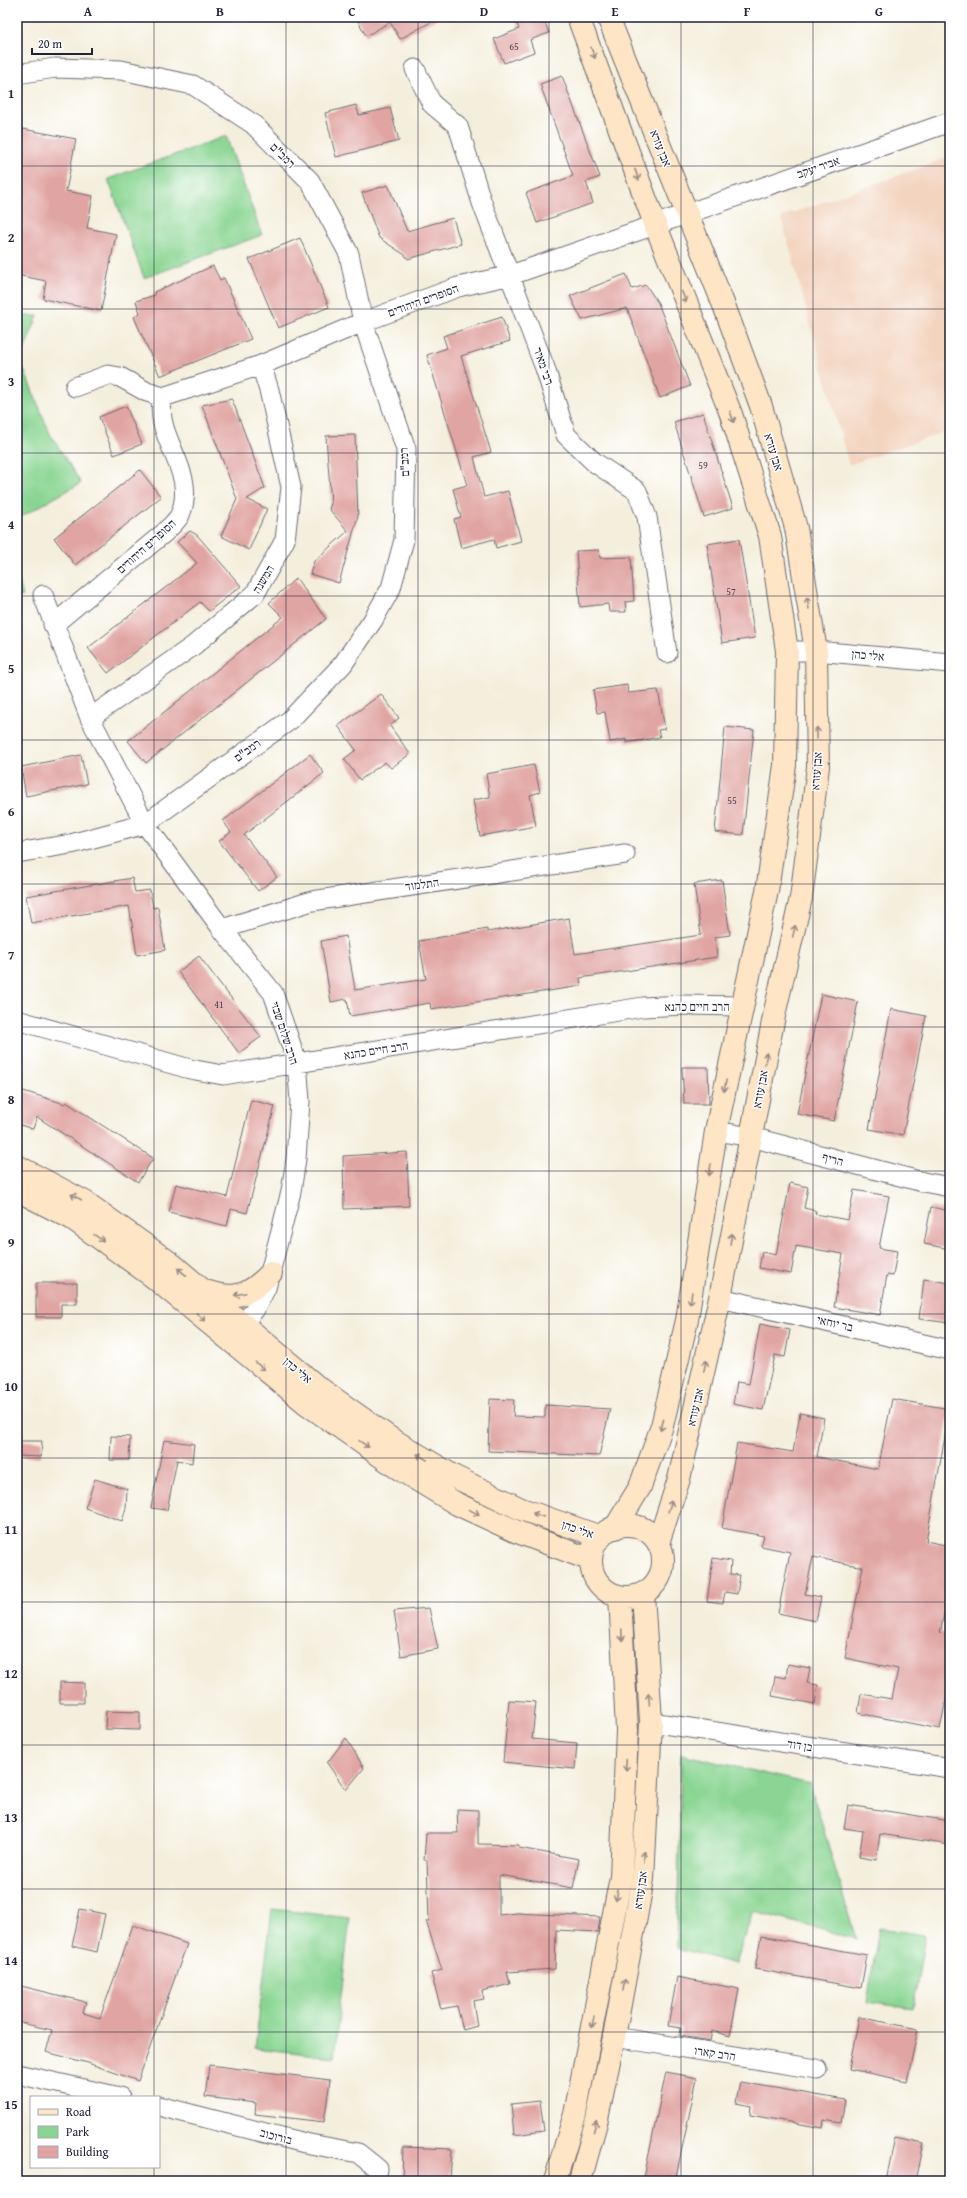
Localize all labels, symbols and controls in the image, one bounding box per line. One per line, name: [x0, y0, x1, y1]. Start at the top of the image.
text: A: [84, 2, 93, 21]
text: B: [216, 2, 224, 21]
text: C: [348, 2, 356, 21]
text: D: [480, 2, 488, 21]
text: E: [612, 2, 619, 21]
text: F: [744, 2, 751, 21]
text: G: [875, 2, 883, 21]
scale bar: [32, 30, 92, 56]
text: 20 m: [38, 35, 62, 52]
house number: 65: [509, 39, 519, 54]
one-way arrow: [589, 47, 597, 59]
text: 1: [8, 84, 14, 103]
street label: אבן עזרא: [646, 127, 676, 169]
street label: רמב"ם: [266, 138, 300, 172]
street label: אביר יעקב: [794, 152, 842, 182]
one-way arrow: [634, 169, 642, 181]
text: 2: [8, 228, 15, 247]
street label: הסופרים היהודים: [385, 279, 461, 321]
one-way arrow: [681, 290, 688, 302]
street label: רבי מאיר: [530, 345, 558, 387]
text: 3: [8, 372, 14, 391]
one-way arrow: [729, 411, 736, 424]
street label: אבן עזרא: [760, 431, 788, 473]
street label: רמב"ם: [395, 447, 413, 477]
house number: 59: [698, 458, 708, 473]
text: 4: [8, 515, 15, 534]
street label: הסופרים היהודים: [113, 515, 179, 577]
street label: המשנה: [248, 562, 278, 596]
house number: 57: [726, 584, 736, 599]
one-way arrow: [804, 597, 812, 610]
street label: אלי כהן: [851, 645, 885, 665]
text: 5: [8, 659, 15, 678]
one-way arrow: [813, 727, 821, 740]
street label: רמב"ם: [230, 734, 264, 766]
street label: אבן עזרא: [806, 751, 826, 791]
house number: 55: [727, 793, 737, 808]
text: 6: [8, 802, 15, 821]
street label: התלמוד: [404, 873, 440, 895]
one-way arrow: [790, 924, 798, 937]
text: 7: [8, 946, 15, 965]
house number: 41: [214, 997, 224, 1012]
street label: הרב חיים כהנא: [664, 998, 730, 1015]
street label: הרב שלום שבזי: [267, 999, 303, 1067]
street label: הרב חיים כהנא: [342, 1037, 410, 1063]
one-way arrow: [763, 1052, 771, 1065]
street label: אבן עזרא: [748, 1069, 772, 1109]
one-way arrow: [721, 1079, 729, 1092]
text: 8: [8, 1090, 15, 1109]
street label: הריף: [821, 1148, 845, 1170]
one-way arrow: [706, 1163, 714, 1176]
one-way arrow: [70, 1193, 82, 1200]
text: 9: [8, 1233, 15, 1252]
one-way arrow: [728, 1233, 736, 1246]
one-way arrow: [93, 1234, 104, 1242]
one-way arrow: [176, 1268, 187, 1277]
one-way arrow: [234, 1291, 247, 1299]
one-way arrow: [687, 1291, 695, 1304]
street label: בר יוחאי: [815, 1311, 855, 1335]
one-way arrow: [196, 1313, 207, 1322]
street label: אלי כהן: [280, 1353, 316, 1387]
one-way arrow: [701, 1360, 709, 1373]
one-way arrow: [254, 1362, 265, 1371]
text: 10: [4, 1377, 18, 1396]
street label: אבן עזרא: [682, 1386, 708, 1428]
one-way arrow: [658, 1418, 665, 1431]
one-way arrow: [358, 1440, 369, 1448]
one-way arrow: [416, 1452, 428, 1460]
one-way arrow: [667, 1500, 674, 1513]
one-way arrow: [468, 1509, 480, 1516]
one-way arrow: [531, 1511, 544, 1518]
street label: אלי כהן: [560, 1516, 596, 1542]
text: 11: [4, 1520, 18, 1539]
one-way arrow: [618, 1628, 625, 1641]
text: 12: [4, 1664, 18, 1683]
one-way arrow: [645, 1693, 653, 1706]
street label: בן דוד: [786, 1735, 814, 1755]
one-way arrow: [622, 1758, 629, 1771]
text: 13: [4, 1808, 18, 1827]
one-way arrow: [641, 1851, 648, 1864]
street label: אבן עזרא: [629, 1870, 651, 1910]
one-way arrow: [613, 1888, 621, 1901]
text: 14: [4, 1951, 18, 1970]
one-way arrow: [620, 1979, 628, 1992]
one-way arrow: [589, 2016, 597, 2029]
street label: הרב קארו: [693, 2041, 737, 2065]
text: 15: [4, 2095, 18, 2114]
legend: [30, 2096, 160, 2168]
text: Road: [66, 2103, 92, 2120]
one-way arrow: [592, 2120, 599, 2133]
text: Park: [66, 2123, 90, 2140]
street label: בורוכוב: [258, 2124, 294, 2149]
text: Building: [66, 2143, 109, 2160]

